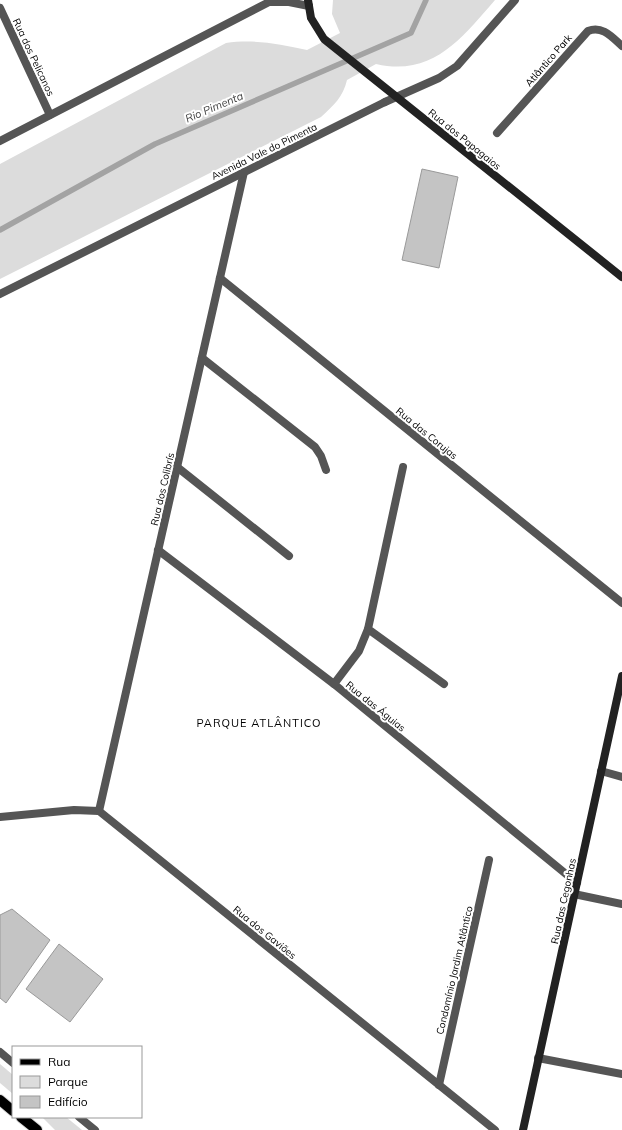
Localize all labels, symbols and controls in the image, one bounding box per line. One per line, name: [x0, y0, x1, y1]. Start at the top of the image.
street label: Rua dos Pelicanos: [10, 16, 57, 98]
street label: Atlântico Park: [522, 31, 575, 89]
water label: Rio Pimenta: [183, 88, 245, 125]
street label: Rua dos Papagaios: [426, 106, 504, 173]
street label: Avenida Vale do Pimenta: [209, 120, 319, 183]
street label: Rua das Corujas: [393, 404, 460, 462]
street label: Rua dos Colibrís: [148, 451, 177, 527]
street label: Rua das Águias: [343, 678, 408, 735]
district label: PARQUE ATLÂNTICO: [196, 716, 322, 730]
street label: Rua das Cegonhas: [548, 857, 579, 945]
street label: Rua dos Gaviões: [230, 903, 299, 962]
street label: Condomínio Jardim Atlântico: [433, 904, 476, 1036]
legend: [12, 1046, 142, 1118]
text: Rua: [48, 1054, 70, 1069]
text: Parque: [48, 1074, 88, 1089]
text: Edifício: [48, 1094, 88, 1109]

